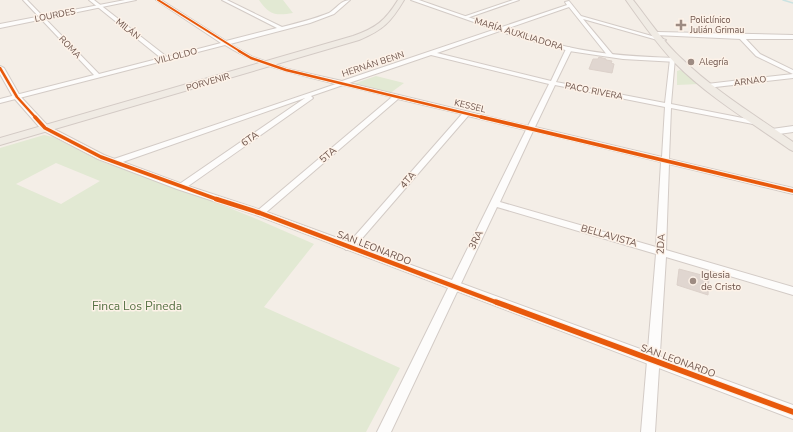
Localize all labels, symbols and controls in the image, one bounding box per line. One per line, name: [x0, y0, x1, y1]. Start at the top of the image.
street label: LOURDES: [34, 5, 77, 25]
street label: MARÍA AUXILIADORA: [473, 14, 566, 53]
place label: Policlínico Julián Grimau: [689, 14, 744, 36]
street label: MILÁN: [113, 15, 143, 42]
marker: Policlínico Julián Grimau: [675, 19, 687, 31]
street label: ROMA: [56, 33, 84, 61]
street label: VILLOLDO: [153, 45, 199, 67]
street label: HERNÁN BENN: [340, 47, 406, 80]
place label: Alegría: [699, 56, 729, 68]
marker: Alegría: [686, 57, 696, 67]
street label: PORVENIR: [185, 70, 231, 94]
street label: ARNAO: [733, 73, 767, 89]
street label: PACO RIVERA: [564, 79, 624, 103]
street label: KESSEL: [453, 97, 487, 115]
street label: 6TA: [238, 128, 262, 150]
street label: 5TA: [316, 143, 340, 166]
street label: 4TA: [397, 168, 420, 192]
street label: BELLAVISTA: [579, 221, 639, 251]
street label: SAN LEONARDO: [335, 227, 414, 269]
street label: 3RA: [465, 227, 487, 252]
street label: 2DA: [653, 233, 669, 255]
place label: Iglesia de Cristo: [701, 268, 742, 294]
marker: Iglesia de Cristo: [688, 276, 698, 286]
park label: Finca Los Pineda: [92, 298, 182, 314]
street label: SAN LEONARDO: [639, 341, 718, 381]

